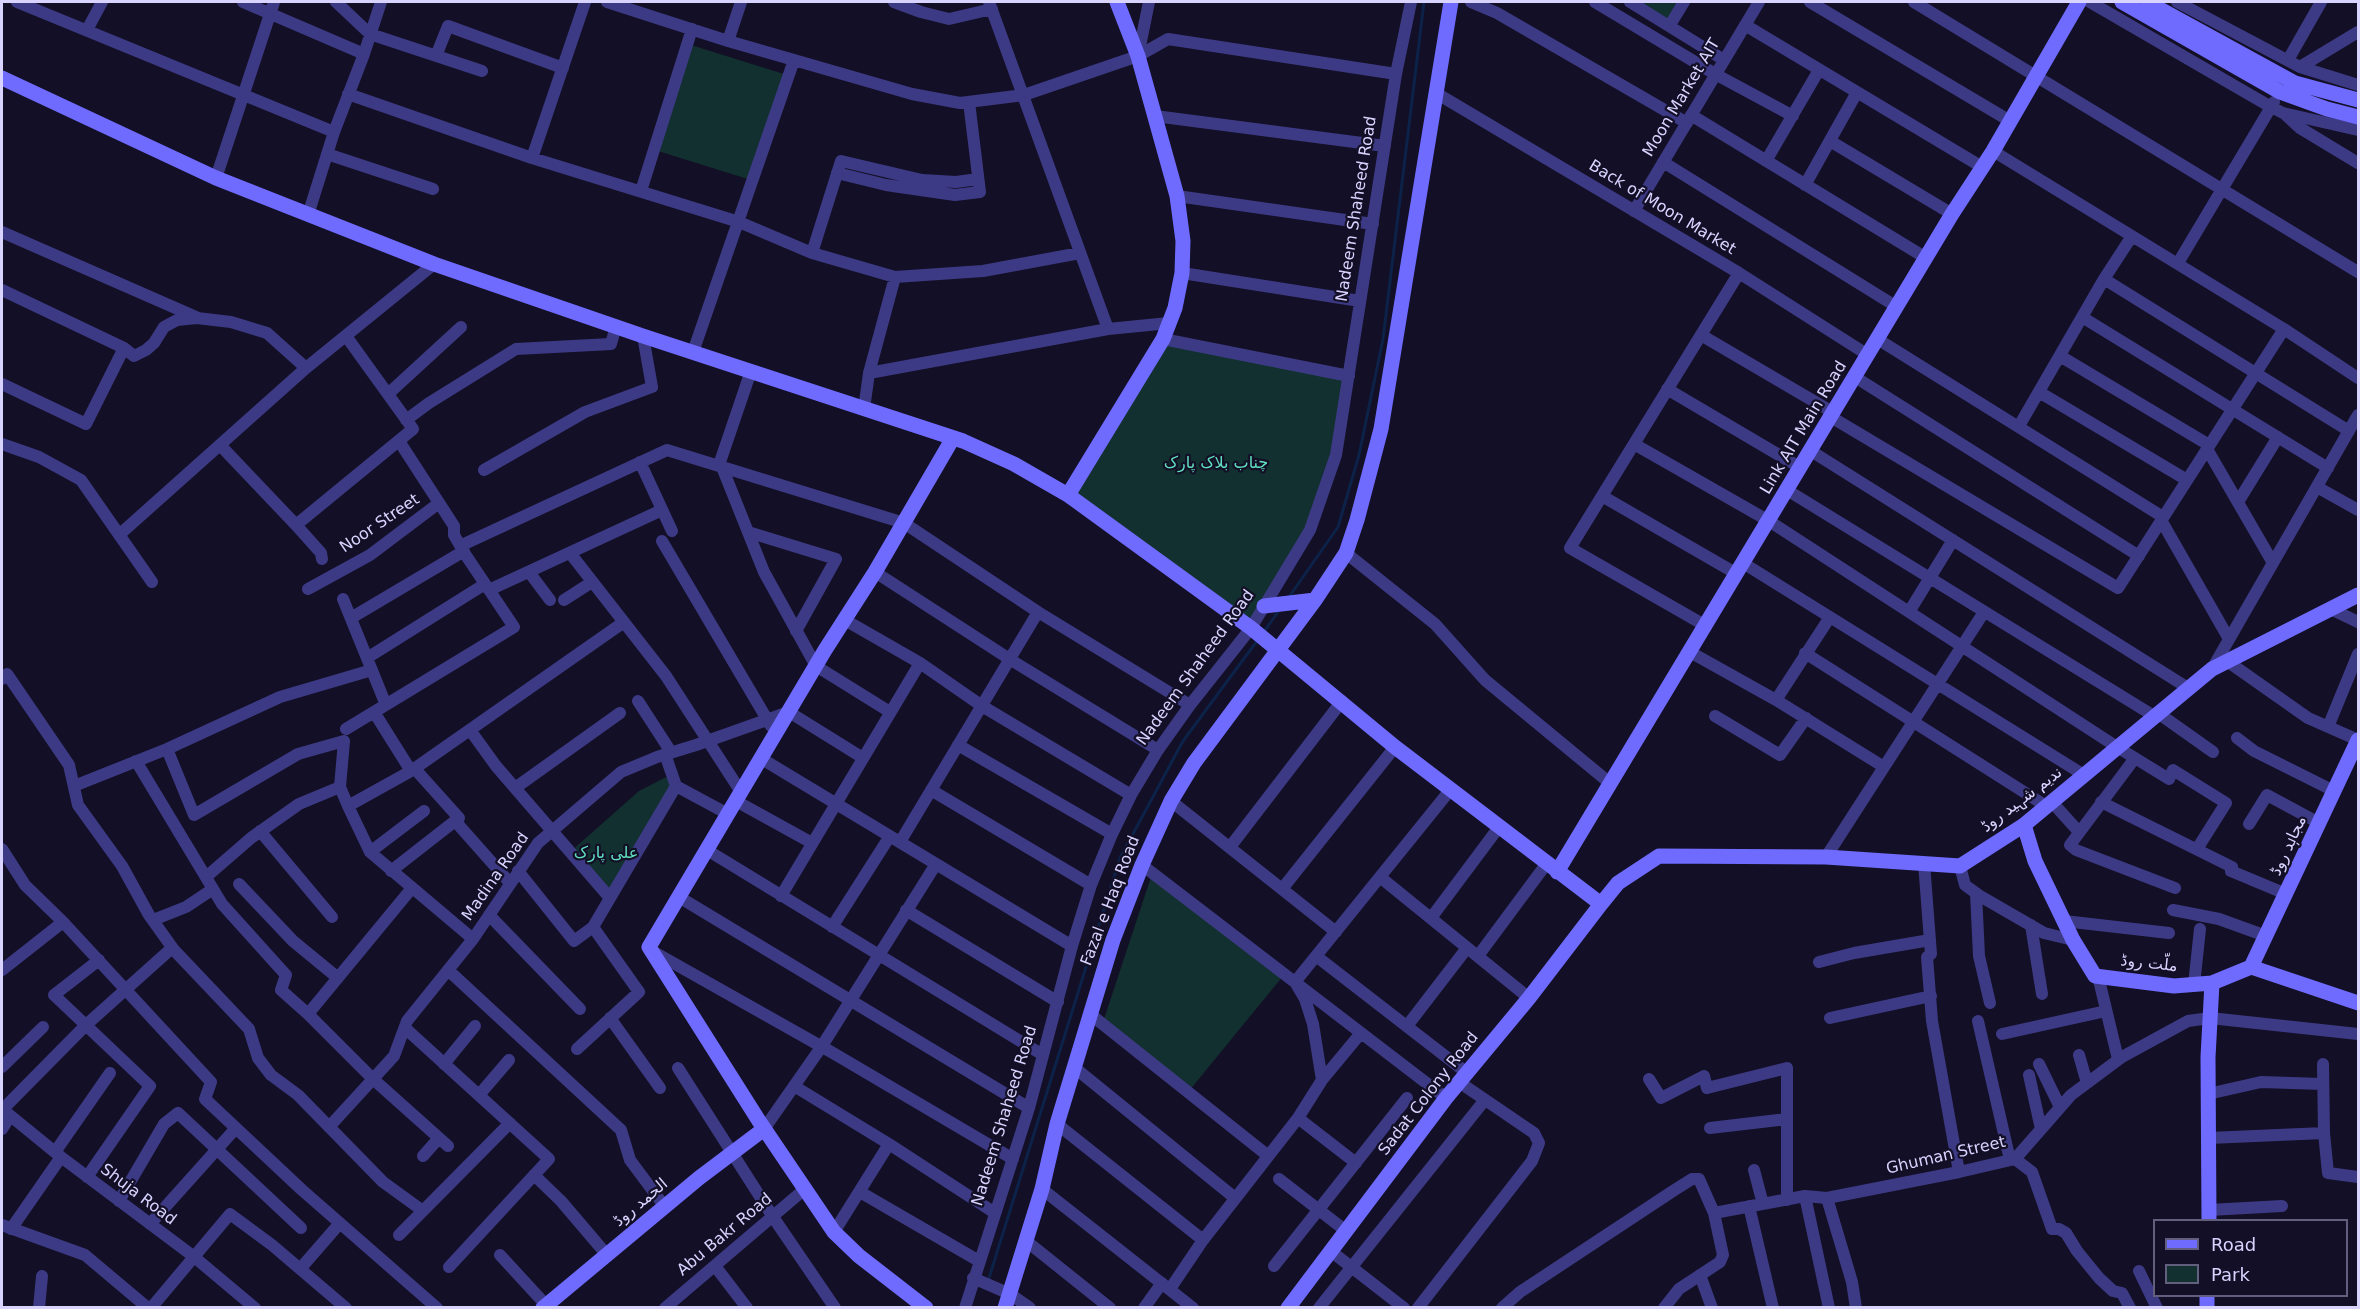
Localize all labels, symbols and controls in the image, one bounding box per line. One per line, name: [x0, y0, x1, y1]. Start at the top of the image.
street label: Moon Market AIT: [1639, 36, 1725, 160]
street label: Nadeem Shaheed Road: [1333, 115, 1381, 303]
street label: Back of Moon Market: [1585, 156, 1739, 260]
street label: Link AIT Main Road: [1757, 358, 1851, 498]
park label: چناب بلاک پارک: [1164, 454, 1268, 474]
street label: Noor Street: [337, 490, 423, 558]
street label: Nadeem Shaheed Road: [1133, 586, 1259, 750]
street label: ندیم شہید روڈ: [1978, 763, 2066, 837]
street label: مجاہد روڈ: [2267, 813, 2311, 879]
street label: Madina Road: [458, 829, 534, 925]
street label: Fazal e Haq Road: [1077, 833, 1145, 969]
park label: علی پارک: [574, 844, 638, 864]
street label: ملّت روڈ: [2120, 951, 2178, 977]
street label: Nadeem Shaheed Road: [968, 1023, 1042, 1209]
street label: Sadat Colony Road: [1375, 1028, 1483, 1160]
street label: Ghuman Street: [1884, 1133, 2008, 1179]
street label: Shuja Road: [96, 1160, 180, 1230]
street label: الحمد روڈ: [610, 1175, 672, 1231]
street label: Abu Bakr Road: [674, 1190, 776, 1280]
legend: [2153, 1219, 2348, 1297]
text: Road: [2211, 1234, 2256, 1255]
text: Park: [2211, 1264, 2250, 1285]

